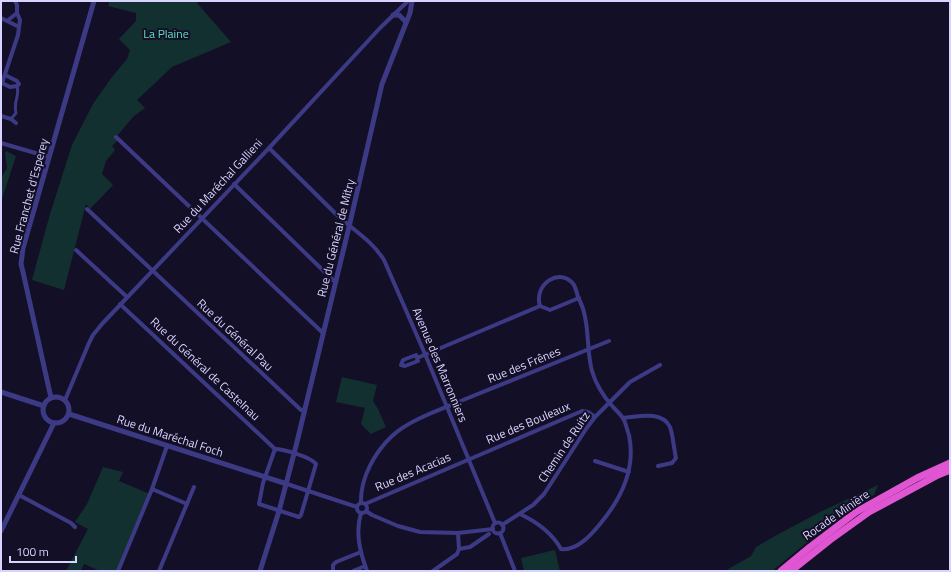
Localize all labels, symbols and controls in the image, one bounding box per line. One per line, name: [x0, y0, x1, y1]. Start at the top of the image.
park label: La Plaine: [143, 24, 189, 43]
street label: Rue du Maréchal Gallieni: [168, 134, 267, 237]
street label: Rue Franchet d'Esperey: [4, 136, 53, 256]
street label: Rue du Général de Mitry: [312, 177, 359, 299]
street label: Rue du Général Pau: [193, 294, 278, 375]
street label: Avenue des Marronniers: [408, 305, 473, 425]
street label: Rue du Général de Castelnau: [146, 312, 265, 425]
street label: Rue des Frênes: [484, 341, 564, 388]
street label: Rue des Bouleaux: [483, 396, 573, 449]
street label: Chemin de Ruitz: [533, 407, 594, 486]
street label: Rue du Maréchal Foch: [114, 409, 226, 462]
street label: Rue des Acacias: [372, 447, 454, 496]
street label: Rocade Minière: [798, 484, 873, 545]
scale bar: [10, 538, 76, 564]
text: 100 m: [16, 542, 49, 561]

